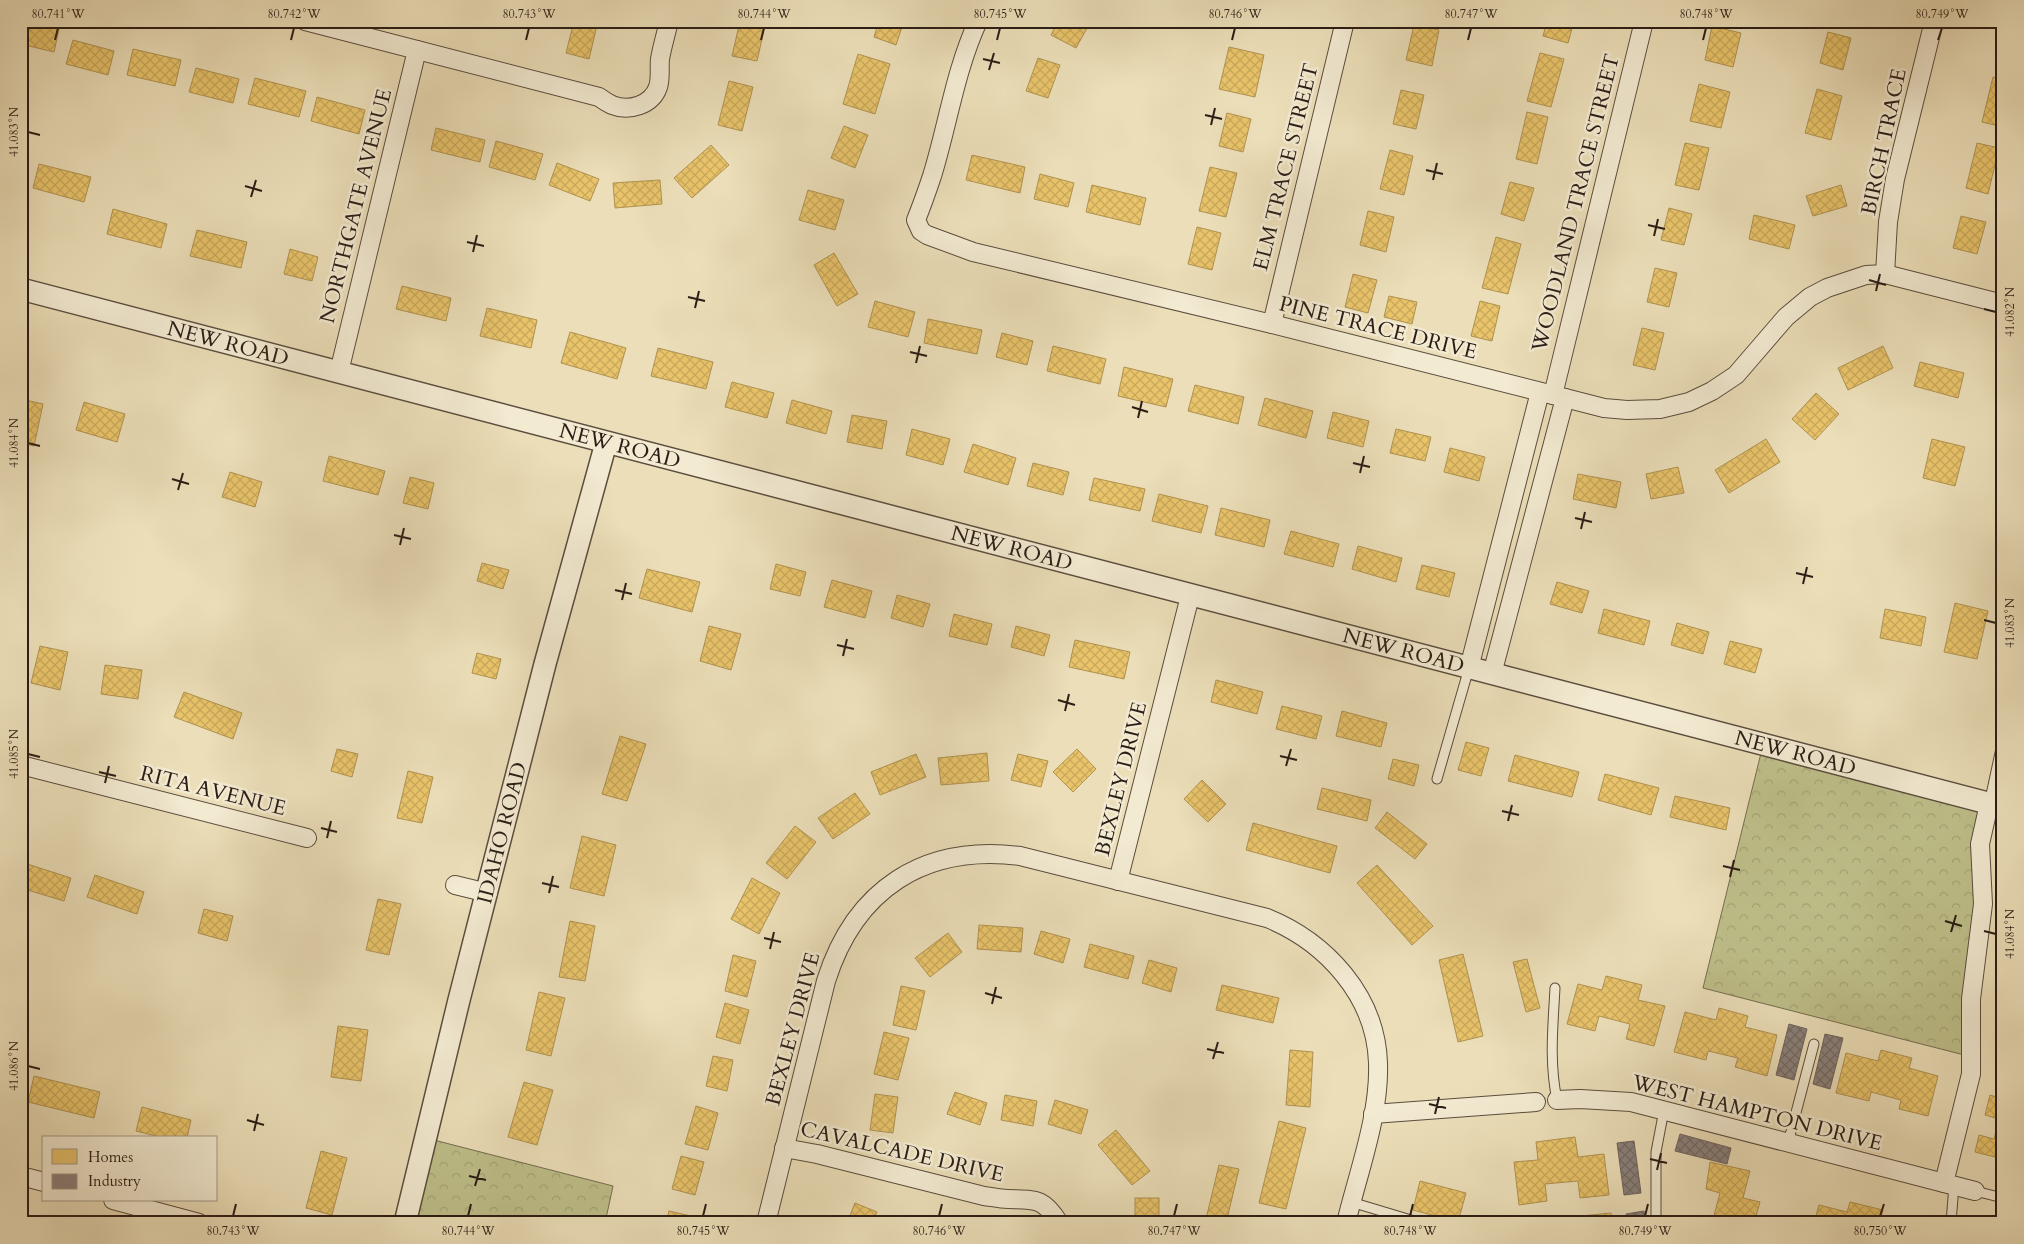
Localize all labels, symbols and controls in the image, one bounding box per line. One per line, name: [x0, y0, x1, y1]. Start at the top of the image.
text: 80.741°W: [31, 6, 85, 22]
text: 80.742°W: [267, 6, 321, 22]
text: 80.743°W: [502, 6, 556, 22]
text: 80.744°W: [737, 6, 791, 22]
text: 80.745°W: [973, 6, 1027, 22]
text: 80.746°W: [1208, 6, 1262, 22]
text: 80.747°W: [1444, 6, 1498, 22]
text: 80.748°W: [1679, 6, 1733, 22]
text: 80.749°W: [1915, 6, 1969, 22]
street label: WOODLAND TRACE STREET: [1525, 51, 1627, 356]
street label: ELM TRACE STREET: [1246, 60, 1326, 274]
street label: BIRCH TRACE: [1854, 66, 1914, 218]
street label: NORTHGATE AVENUE: [313, 86, 399, 326]
text: 41.083°N: [6, 106, 22, 157]
text: 41.082°N: [2002, 286, 2018, 337]
street label: PINE TRACE DRIVE: [1276, 289, 1480, 367]
street label: NEW ROAD: [164, 313, 292, 373]
street label: NEW ROAD: [556, 416, 684, 475]
text: 41.084°N: [6, 417, 22, 468]
street label: NEW ROAD: [948, 518, 1076, 578]
text: 41.083°N: [2002, 597, 2018, 648]
street label: NEW ROAD: [1340, 621, 1467, 680]
street label: BEXLEY DRIVE: [1088, 699, 1154, 859]
street label: NEW ROAD: [1732, 723, 1859, 783]
text: 41.085°N: [6, 728, 22, 779]
street label: RITA AVENUE: [137, 759, 289, 823]
street label: IDAHO ROAD: [470, 759, 534, 907]
text: 41.084°N: [2002, 908, 2018, 959]
street label: BEXLEY DRIVE: [759, 949, 827, 1109]
text: 41.086°N: [6, 1040, 22, 1091]
street label: WEST HAMPTON DRIVE: [1628, 1068, 1885, 1158]
street label: CAVALCADE DRIVE: [797, 1114, 1007, 1190]
legend: [42, 1136, 218, 1202]
text: Homes: [88, 1147, 133, 1167]
text: Industry: [88, 1171, 141, 1191]
text: 80.743°W: [206, 1223, 260, 1239]
text: 80.744°W: [441, 1223, 495, 1239]
text: 80.745°W: [676, 1223, 730, 1239]
text: 80.746°W: [912, 1223, 966, 1239]
text: 80.747°W: [1147, 1223, 1201, 1239]
text: 80.748°W: [1383, 1223, 1437, 1239]
text: 80.749°W: [1618, 1223, 1672, 1239]
text: 80.750°W: [1853, 1223, 1907, 1239]

